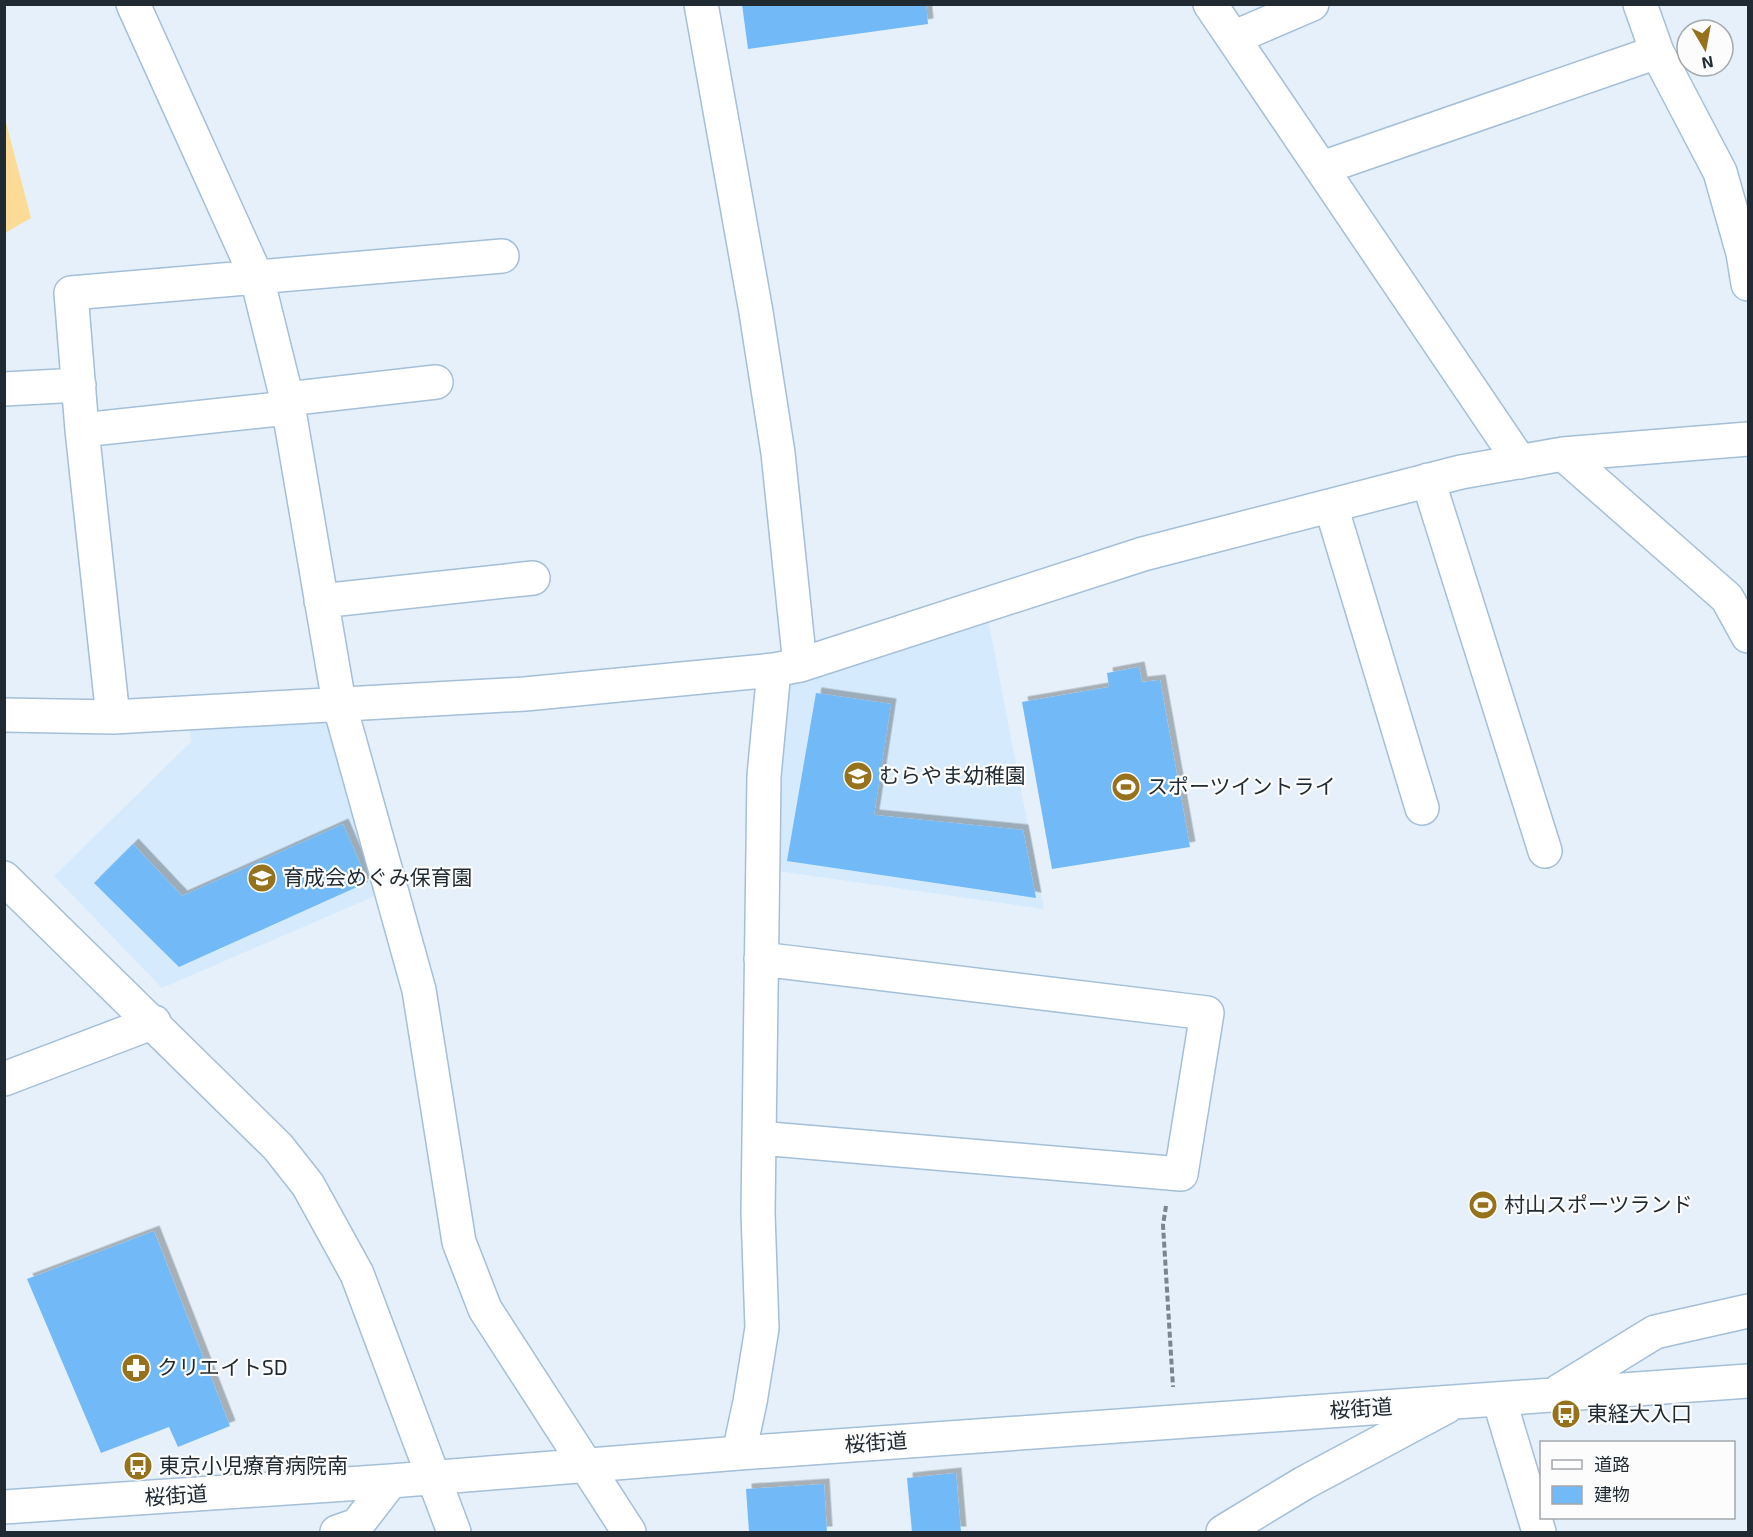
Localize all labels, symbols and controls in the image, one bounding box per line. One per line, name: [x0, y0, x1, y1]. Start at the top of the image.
north arrow: [1675, 18, 1735, 78]
text: N: [1700, 53, 1715, 74]
school or university icon: むらやま幼稚園: [842, 760, 874, 792]
place label: むらやま幼稚園: [879, 762, 1026, 787]
sports icon: スポーツイントライ: [1110, 771, 1142, 803]
place label: スポーツイントライ: [1147, 773, 1336, 798]
school or university icon: 育成会めぐみ保育園: [246, 862, 278, 894]
place label: 育成会めぐみ保育園: [283, 864, 473, 889]
sports icon: 村山スポーツランド: [1467, 1189, 1499, 1221]
place label: 村山スポーツランド: [1504, 1191, 1693, 1216]
pharmacy icon: クリエイトSD: [120, 1352, 152, 1384]
place label: クリエイトSD: [157, 1354, 288, 1379]
street label: 桜街道: [1329, 1393, 1393, 1422]
bus stop icon: 東経大入口: [1550, 1398, 1582, 1430]
place label: 東経大入口: [1587, 1400, 1692, 1425]
street label: 桜街道: [844, 1427, 908, 1456]
legend: [1540, 1441, 1735, 1519]
bus stop icon: 東京小児療育病院南: [122, 1450, 154, 1482]
place label: 東京小児療育病院南: [159, 1452, 348, 1477]
text: 道路: [1594, 1453, 1630, 1475]
street label: 桜街道: [144, 1480, 208, 1509]
text: 建物: [1594, 1483, 1630, 1505]

